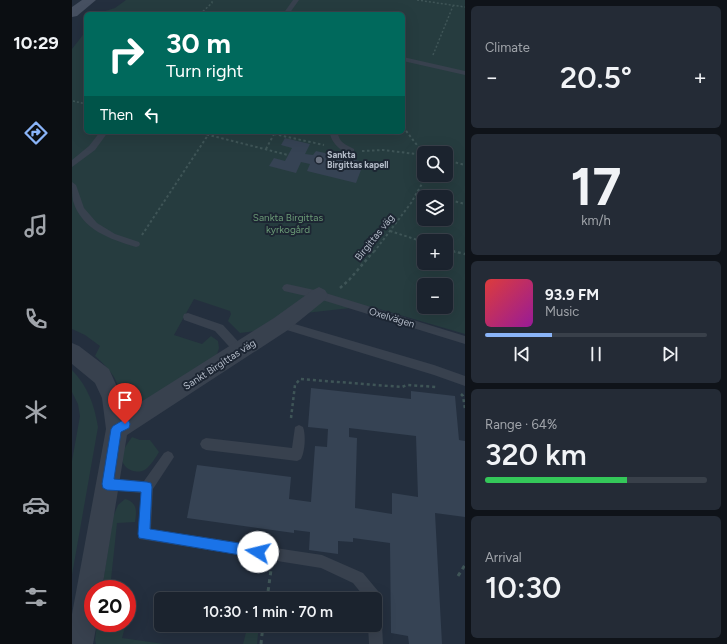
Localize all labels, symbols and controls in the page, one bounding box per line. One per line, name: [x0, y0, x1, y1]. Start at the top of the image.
text: 30 m: [166, 26, 231, 60]
icon: right: [100, 28, 152, 80]
text: 10:29: [13, 32, 59, 54]
text: Climate: [485, 40, 530, 55]
text: 20.5°: [560, 59, 632, 96]
text: Turn right: [166, 60, 243, 82]
text: −: [485, 64, 499, 91]
text: +: [693, 64, 707, 91]
icon: left: [141, 104, 163, 126]
text: Then: [100, 106, 133, 124]
icon: directions: [22, 119, 50, 147]
map controls: [417, 146, 453, 314]
button: search: [417, 146, 453, 182]
place label: Sankta Birgittas kapell: [327, 149, 389, 170]
marker: Sankta Birgittas kapell: [314, 155, 324, 165]
text: 17: [571, 156, 621, 218]
button: layers: [417, 190, 453, 226]
park label: Sankta Birgittas kyrkogård: [253, 211, 323, 236]
street label: Birgittas väg: [352, 211, 397, 263]
icon: music: [22, 212, 50, 240]
text: km/h: [581, 213, 611, 228]
button: +: [417, 234, 453, 270]
button: −: [417, 278, 453, 314]
text: 93.9 FM: [545, 286, 599, 304]
street label: Oxelvägen: [367, 304, 417, 331]
text: Music: [545, 304, 579, 319]
icon: phone: [22, 305, 50, 333]
street label: Sankt Birgittas väg: [181, 336, 258, 393]
icon: previous: [511, 343, 533, 365]
icon: pause: [585, 343, 607, 365]
icon: next: [659, 343, 681, 365]
pin: [108, 383, 142, 424]
icon: arrive: [114, 389, 136, 411]
icon: climate: [22, 398, 50, 426]
text: Range · 64%: [485, 417, 557, 432]
text: 320 km: [485, 436, 587, 473]
icon: car: [22, 491, 50, 519]
position arrow: [237, 531, 279, 573]
text: Arrival: [485, 550, 522, 565]
text: 10:30: [485, 569, 561, 606]
speed limit sign: 20: [84, 580, 136, 632]
icon: filters: [22, 583, 50, 611]
text: 10:30 · 1 min · 70 m: [203, 603, 333, 621]

